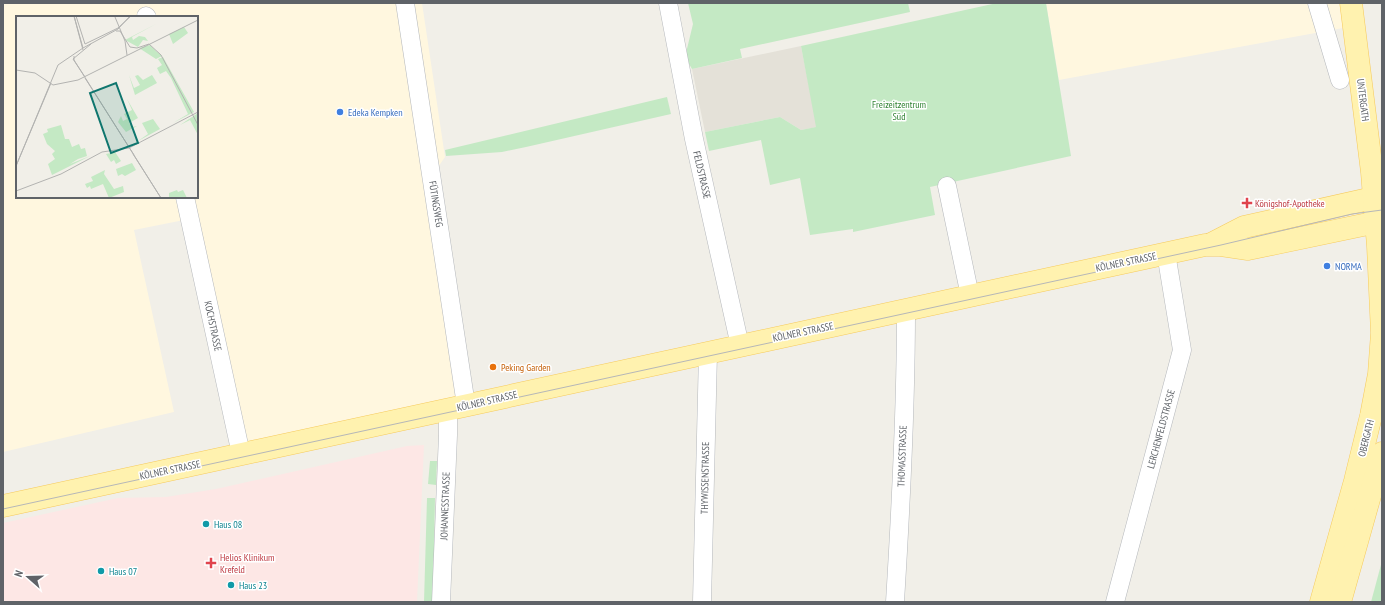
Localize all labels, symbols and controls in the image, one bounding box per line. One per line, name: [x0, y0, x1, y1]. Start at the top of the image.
inset map: [16, 16, 198, 198]
street label: UNTERGATH: [1354, 78, 1372, 122]
park label: Freizeitzentrum Süd: [872, 98, 926, 123]
place label: Edeka Kempken: [348, 106, 403, 119]
marker: Edeka Kempken: [335, 107, 345, 117]
street label: FELDSTRASSE: [690, 150, 714, 200]
street label: FÜTINGSWEG: [426, 180, 446, 228]
place label: Königshof-Apotheke: [1255, 197, 1325, 210]
marker: Königshof-Apotheke: [1242, 198, 1252, 208]
street label: KÖLNER STRASSE: [1094, 249, 1158, 275]
place label: NORMA: [1335, 260, 1362, 273]
marker: NORMA: [1322, 261, 1332, 271]
street label: KOCHSTRASSE: [201, 300, 225, 352]
street label: KÖLNER STRASSE: [771, 319, 835, 345]
place label: Peking Garden: [501, 361, 551, 374]
marker: Peking Garden: [488, 362, 498, 372]
street label: KÖLNER STRASSE: [455, 388, 519, 414]
street label: LERCHENFELDSTRASSE: [1144, 388, 1178, 470]
street label: OBERGATH: [1355, 418, 1377, 458]
street label: THOMASSTRASSE: [894, 425, 910, 487]
street label: THYWISSENSTRASSE: [698, 442, 712, 514]
street label: KÖLNER STRASSE: [138, 457, 202, 483]
street label: JOHANNESSTRASSE: [437, 472, 453, 541]
place label: Haus 08: [214, 518, 242, 531]
marker: Haus 08: [201, 519, 211, 529]
place label: Helios Klinikum Krefeld: [220, 551, 275, 576]
north arrow: [8, 557, 48, 597]
marker: Helios Klinikum Krefeld: [205, 557, 217, 569]
place label: Haus 07: [109, 565, 137, 578]
marker: Haus 07: [96, 566, 106, 576]
text: N: [11, 568, 26, 579]
place label: Haus 23: [239, 579, 267, 592]
marker: Haus 23: [226, 580, 236, 590]

